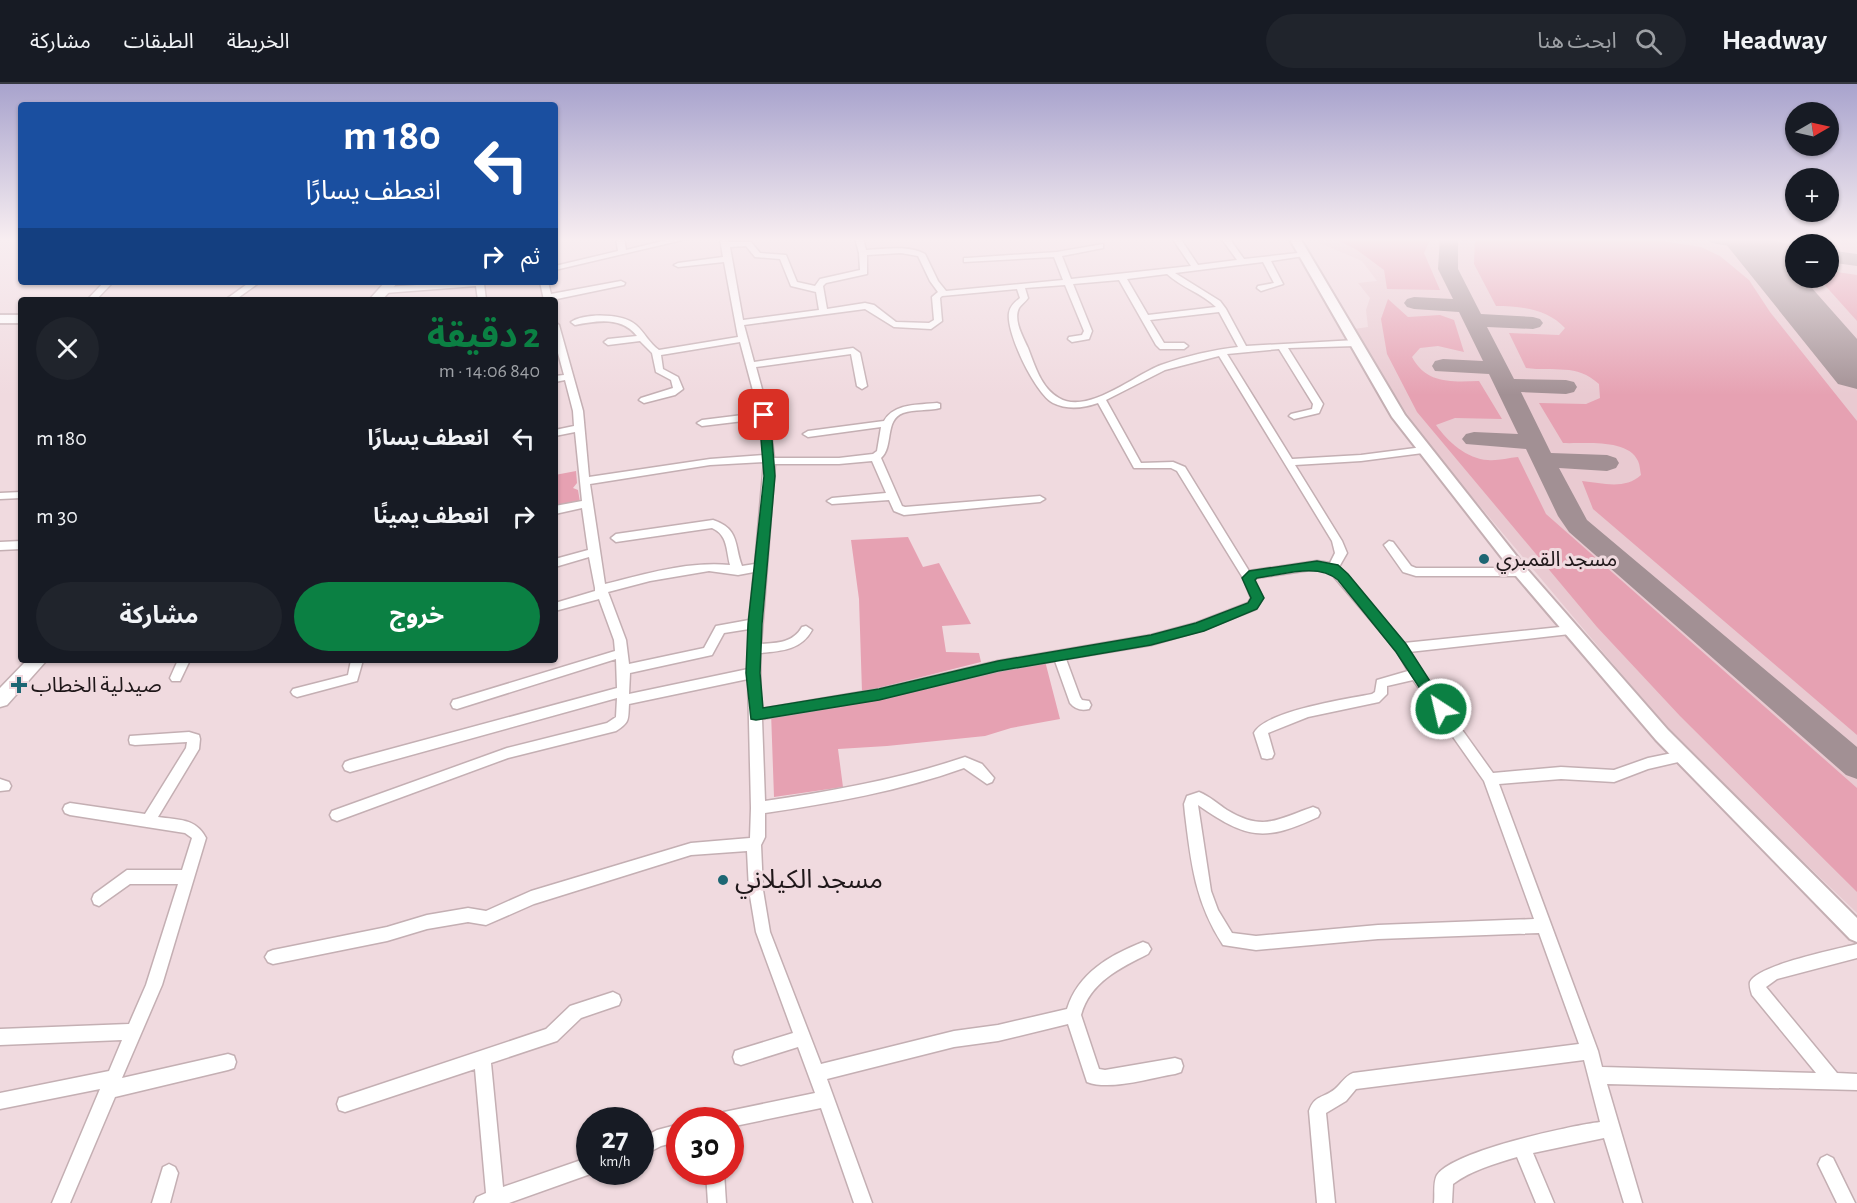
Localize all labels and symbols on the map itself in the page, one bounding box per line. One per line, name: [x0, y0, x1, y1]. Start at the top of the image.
north arrow: [1785, 102, 1839, 156]
pin: [738, 389, 789, 440]
place label: مسجد القمبري: [1496, 549, 1617, 574]
marker: مسجد القمبري: [1477, 552, 1491, 566]
place label: صيدلية الخطاب: [31, 675, 162, 696]
position arrow: [1409, 677, 1473, 741]
marker: صيدلية الخطاب: [12, 678, 26, 692]
place label: مسجد الكيلاني: [735, 867, 883, 899]
marker: مسجد الكيلاني: [716, 873, 730, 887]
speed limit sign: 30: [666, 1107, 744, 1185]

